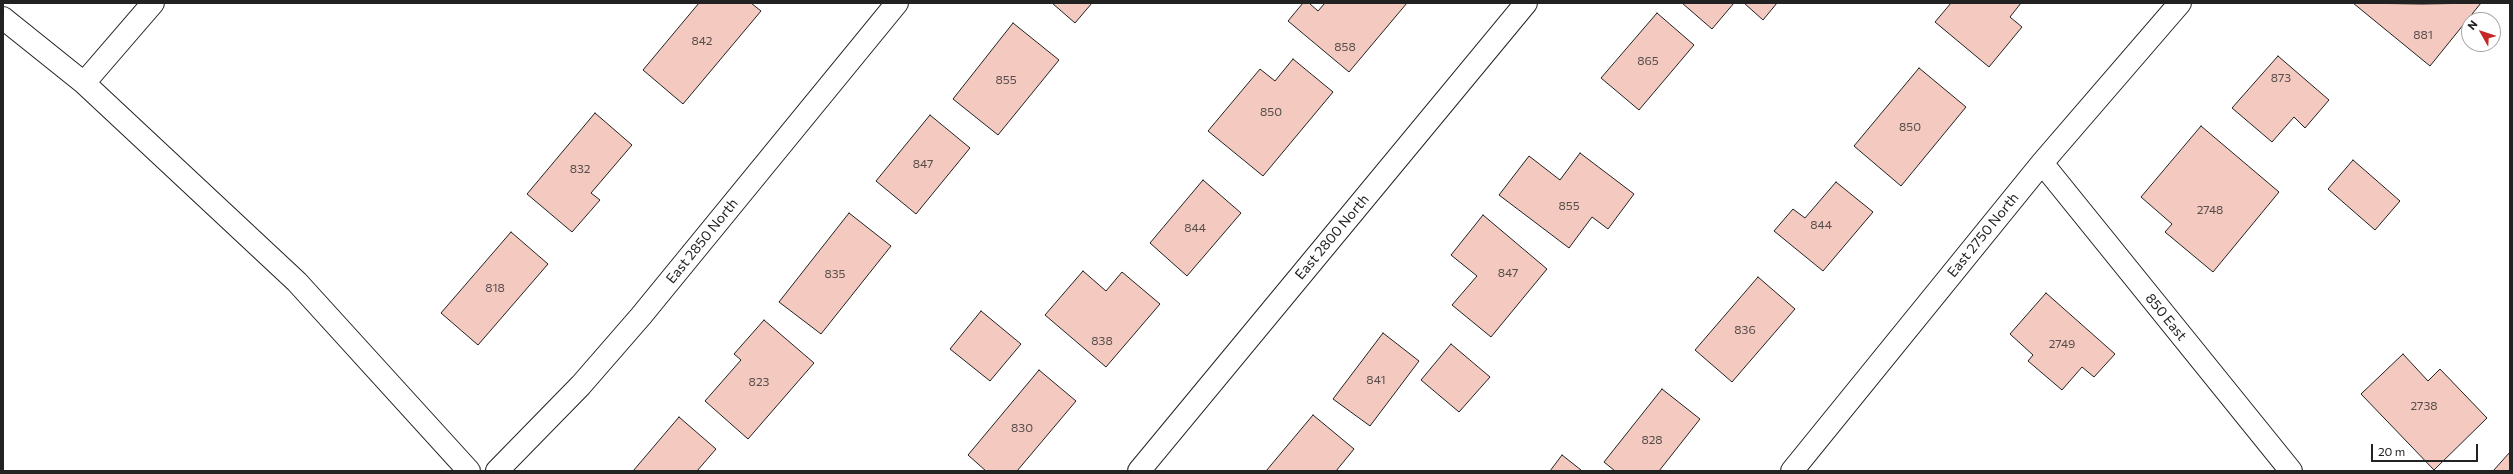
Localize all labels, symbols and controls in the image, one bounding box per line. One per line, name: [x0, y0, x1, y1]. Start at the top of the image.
north arrow: [2461, 12, 2501, 52]
text: N: [2464, 17, 2480, 32]
house number: 881: [2413, 28, 2433, 42]
house number: 842: [692, 34, 712, 48]
house number: 858: [1334, 40, 1356, 54]
house number: 865: [1637, 54, 1659, 68]
house number: 873: [2271, 71, 2291, 85]
house number: 855: [995, 73, 1017, 87]
house number: 850: [1260, 105, 1282, 119]
house number: 850: [1899, 120, 1921, 134]
house number: 847: [913, 157, 933, 171]
house number: 832: [570, 162, 590, 176]
street label: East 2750 North: [1944, 189, 2022, 281]
street label: East 2800 North: [1292, 191, 1372, 283]
street label: East 2850 North: [663, 195, 741, 287]
house number: 855: [1558, 199, 1580, 213]
house number: 2748: [2197, 203, 2223, 217]
house number: 844: [1810, 218, 1832, 232]
house number: 844: [1184, 221, 1206, 235]
house number: 847: [1498, 266, 1518, 280]
house number: 835: [825, 267, 845, 281]
house number: 818: [485, 281, 505, 295]
street label: 850 East: [2142, 290, 2190, 344]
house number: 836: [1734, 323, 1756, 337]
house number: 838: [1091, 334, 1113, 348]
house number: 2749: [2049, 337, 2075, 351]
house number: 841: [1366, 373, 1386, 387]
house number: 823: [749, 375, 769, 389]
house number: 2738: [2410, 399, 2438, 413]
house number: 830: [1011, 421, 1033, 435]
house number: 828: [1641, 433, 1663, 447]
scale bar: [2373, 436, 2480, 462]
text: 20 m: [2378, 444, 2405, 458]

